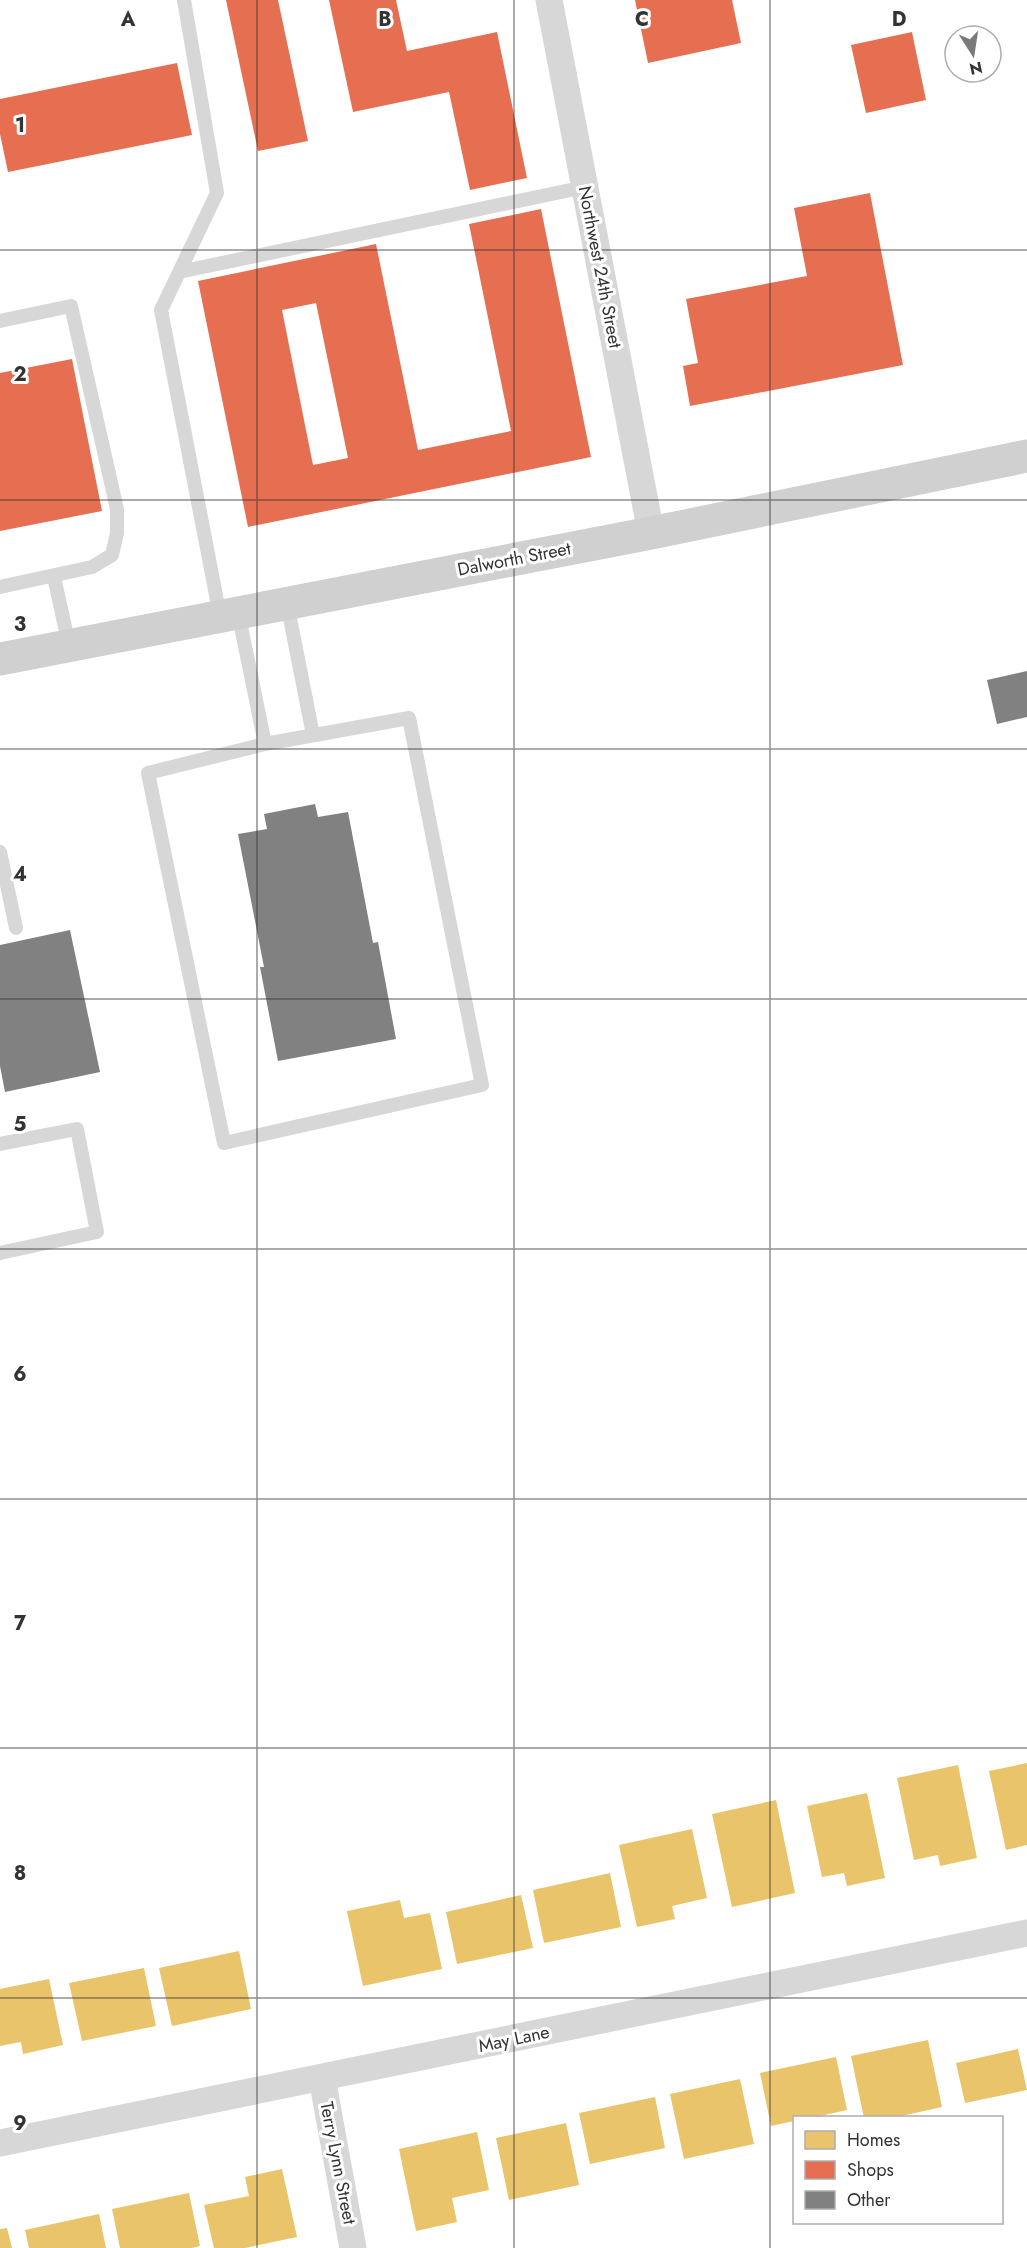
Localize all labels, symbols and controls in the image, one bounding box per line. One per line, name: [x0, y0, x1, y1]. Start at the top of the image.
text: A: [120, 5, 136, 34]
text: B: [378, 5, 392, 34]
text: C: [635, 5, 649, 34]
text: D: [892, 5, 906, 34]
north arrow: [943, 24, 1003, 84]
text: N: [967, 56, 985, 81]
text: 1: [15, 111, 25, 140]
street label: Northwest 24th Street: [572, 184, 629, 351]
text: 2: [13, 360, 27, 389]
street label: Dalworth Street: [455, 535, 574, 583]
text: 3: [14, 610, 26, 639]
text: 4: [13, 860, 27, 889]
text: 5: [14, 1110, 27, 1139]
text: 6: [13, 1360, 27, 1389]
text: 7: [14, 1609, 27, 1638]
text: 8: [14, 1859, 26, 1888]
street label: May Lane: [476, 2019, 552, 2059]
street label: Terry Lynn Street: [313, 2099, 363, 2227]
text: 9: [13, 2109, 27, 2138]
legend: [793, 2116, 1003, 2224]
text: Homes: [847, 2127, 900, 2153]
text: Shops: [847, 2157, 894, 2183]
text: Other: [847, 2187, 891, 2213]

